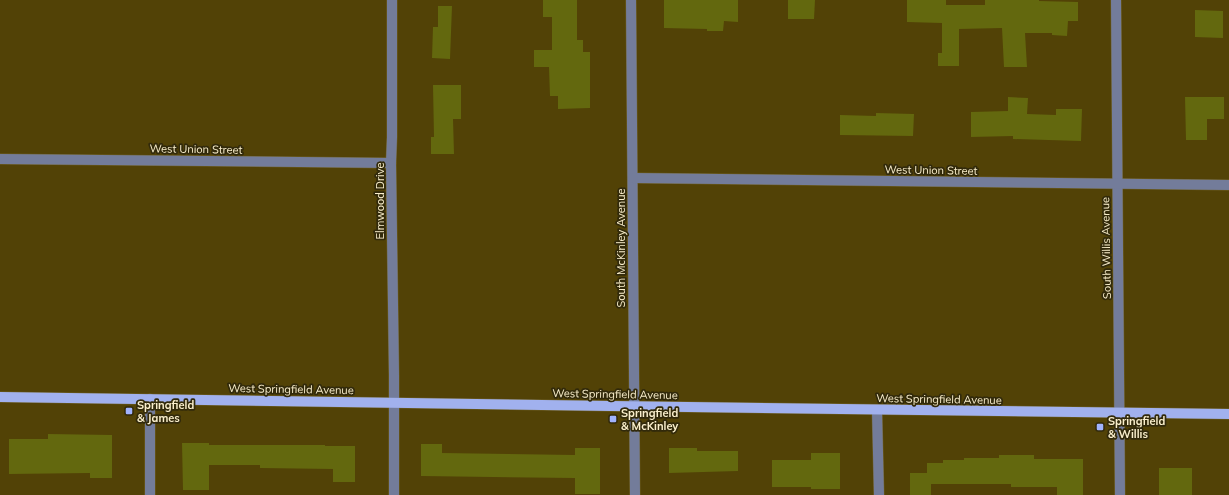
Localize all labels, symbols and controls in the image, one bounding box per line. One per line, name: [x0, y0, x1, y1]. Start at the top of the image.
street label: West Union Street: [149, 141, 243, 157]
street label: West Union Street: [884, 162, 978, 178]
street label: Elmwood Drive: [373, 163, 387, 239]
street label: South McKinley Avenue: [614, 188, 628, 308]
street label: South Willis Avenue: [1098, 197, 1114, 299]
street label: West Springfield Avenue: [228, 381, 354, 397]
street label: West Springfield Avenue: [552, 386, 678, 402]
street label: West Springfield Avenue: [876, 391, 1002, 407]
place label: Springfield & James: [137, 398, 194, 425]
marker: Springfield & James: [124, 406, 134, 416]
place label: Springfield & McKinley: [621, 406, 678, 433]
marker: Springfield & McKinley: [608, 414, 618, 424]
place label: Springfield & Willis: [1108, 414, 1165, 441]
marker: Springfield & Willis: [1095, 422, 1105, 432]

